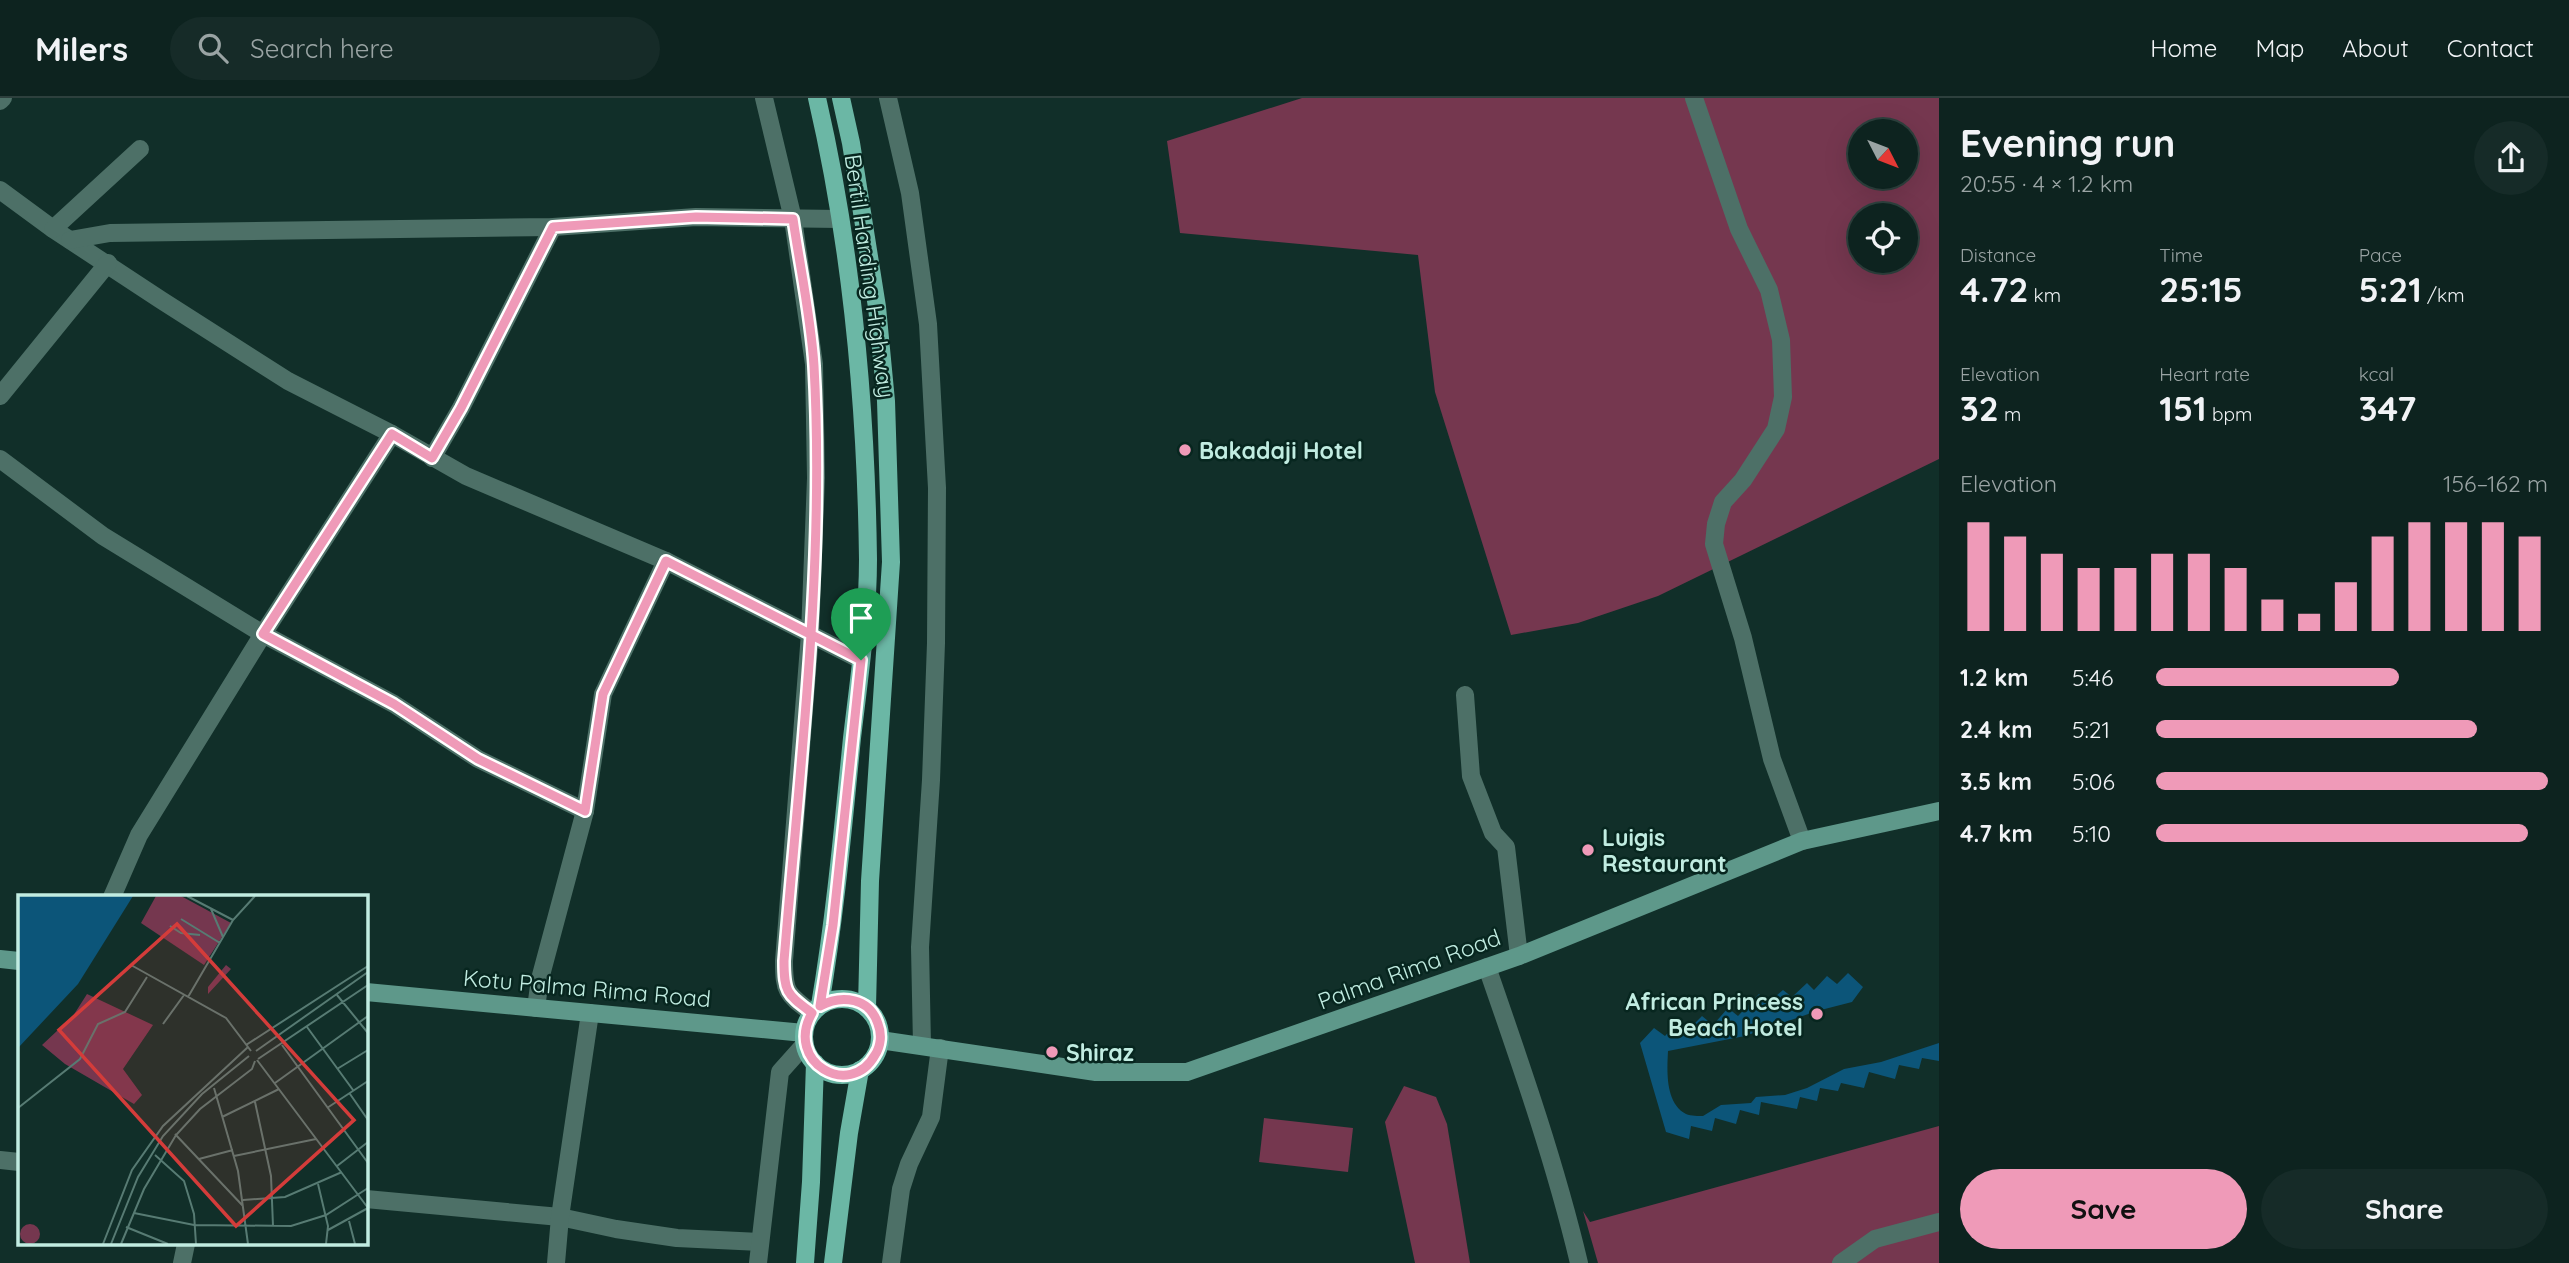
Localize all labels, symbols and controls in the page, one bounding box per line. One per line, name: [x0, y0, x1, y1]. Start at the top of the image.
search box: [170, 17, 660, 80]
text: Milers: [35, 28, 128, 69]
icon: search: [194, 29, 232, 67]
text: Search here: [250, 32, 394, 65]
text: Home: [2150, 33, 2217, 63]
text: Map: [2255, 33, 2304, 63]
text: About: [2342, 33, 2409, 63]
text: Contact: [2447, 33, 2534, 63]
north arrow: [1848, 119, 1918, 189]
map controls: [1848, 119, 1918, 273]
text: Evening run: [1960, 119, 2175, 167]
button: share: [2474, 121, 2548, 195]
street label: Bertil Harding Highway: [839, 152, 901, 400]
text: 20:55 · 4 × 1.2 km: [1960, 169, 2133, 198]
button: locate: [1848, 203, 1918, 273]
text: Distance: [1960, 243, 2036, 267]
text: Time: [2159, 243, 2203, 267]
text: Pace: [2359, 243, 2402, 267]
text: 4.72: [1960, 267, 2028, 311]
text: 25:15: [2159, 267, 2243, 311]
text: 5:21: [2359, 267, 2422, 311]
text: km: [2028, 283, 2061, 307]
text: /km: [2422, 283, 2465, 307]
text: Elevation: [1960, 362, 2040, 386]
text: Heart rate: [2159, 362, 2250, 386]
text: kcal: [2359, 362, 2394, 386]
text: 32: [1960, 386, 1999, 430]
text: 151: [2159, 386, 2207, 430]
text: 347: [2359, 386, 2416, 430]
text: m: [1999, 402, 2021, 426]
text: bpm: [2207, 402, 2252, 426]
place label: Bakadaji Hotel: [1199, 436, 1363, 465]
marker: Bakadaji Hotel: [1177, 442, 1193, 458]
text: Elevation: [1960, 469, 2057, 498]
text: 156–162 m: [2443, 469, 2548, 498]
pin: [831, 588, 891, 660]
icon: arrive: [842, 599, 880, 637]
text: 1.2 km: [1960, 663, 2029, 692]
text: 5:46: [2072, 663, 2113, 692]
text: 2.4 km: [1960, 715, 2032, 744]
text: 5:21: [2072, 715, 2110, 744]
text: 3.5 km: [1960, 767, 2032, 796]
text: 5:06: [2072, 767, 2115, 796]
text: 4.7 km: [1960, 819, 2033, 848]
text: 5:10: [2072, 819, 2111, 848]
place label: Luigis Restaurant: [1602, 823, 1727, 878]
marker: Luigis Restaurant: [1580, 842, 1596, 858]
inset map: [18, 895, 368, 1246]
street label: Palma Rima Road: [1314, 922, 1504, 1016]
street label: Kotu Palma Rima Road: [462, 963, 712, 1013]
place label: African Princess Beach Hotel: [1626, 987, 1803, 1042]
marker: African Princess Beach Hotel: [1809, 1006, 1825, 1022]
place label: Shiraz: [1066, 1038, 1134, 1067]
marker: Shiraz: [1044, 1044, 1060, 1060]
button: Save: [1960, 1169, 2247, 1249]
button: Share: [2261, 1169, 2548, 1249]

